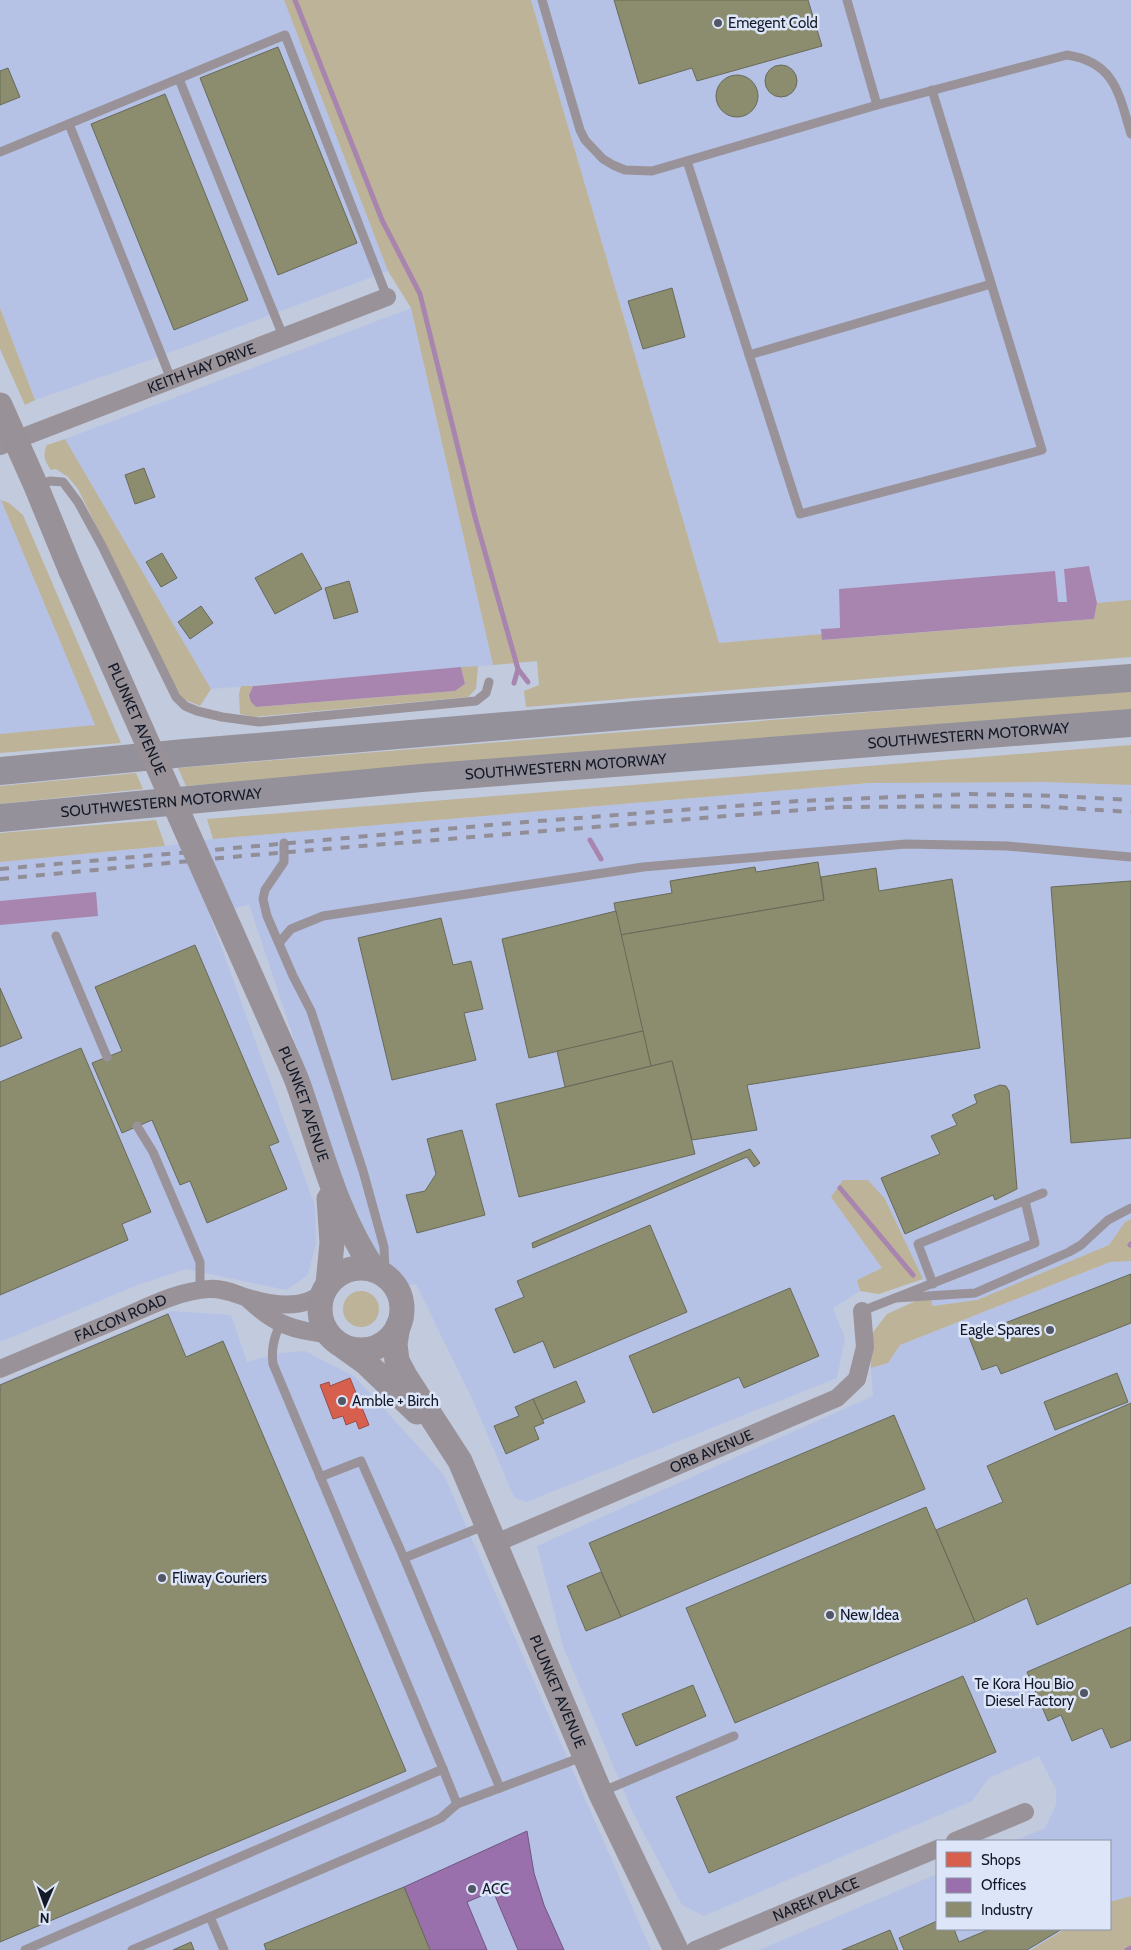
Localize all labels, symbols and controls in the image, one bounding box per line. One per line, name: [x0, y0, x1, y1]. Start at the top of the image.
place label: Emegent Cold: [728, 14, 818, 32]
marker: Emegent Cold: [712, 17, 724, 29]
street label: KEITH HAY DRIVE: [145, 339, 258, 397]
street label: PLUNKET AVENUE: [104, 660, 170, 778]
street label: SOUTHWESTERN MOTORWAY: [867, 719, 1071, 752]
street label: SOUTHWESTERN MOTORWAY: [464, 750, 668, 784]
street label: SOUTHWESTERN MOTORWAY: [60, 784, 263, 821]
street label: PLUNKET AVENUE: [274, 1044, 332, 1164]
street label: FALCON ROAD: [72, 1291, 170, 1346]
place label: Eagle Spares: [960, 1321, 1040, 1339]
marker: Eagle Spares: [1044, 1324, 1056, 1336]
place label: Amble + Birch: [352, 1392, 439, 1410]
marker: Amble + Birch: [336, 1395, 348, 1407]
street label: ORB AVENUE: [667, 1426, 756, 1477]
place label: Fliway Couriers: [172, 1569, 267, 1587]
marker: Fliway Couriers: [156, 1572, 168, 1584]
place label: New Idea: [840, 1606, 900, 1624]
marker: New Idea: [824, 1609, 836, 1621]
street label: PLUNKET AVENUE: [526, 1632, 589, 1751]
place label: Te Kora Hou Bio Diesel Factory: [975, 1675, 1074, 1710]
marker: Te Kora Hou Bio Diesel Factory: [1078, 1687, 1090, 1699]
legend: [936, 1840, 1111, 1930]
text: Shops: [981, 1851, 1021, 1869]
street label: NAREK PLACE: [770, 1874, 862, 1926]
text: Offices: [981, 1876, 1026, 1894]
north arrow: [20, 1880, 70, 1930]
place label: ACC: [482, 1880, 509, 1898]
marker: ACC: [466, 1883, 478, 1895]
text: Industry: [981, 1901, 1033, 1919]
text: N: [39, 1909, 50, 1927]

